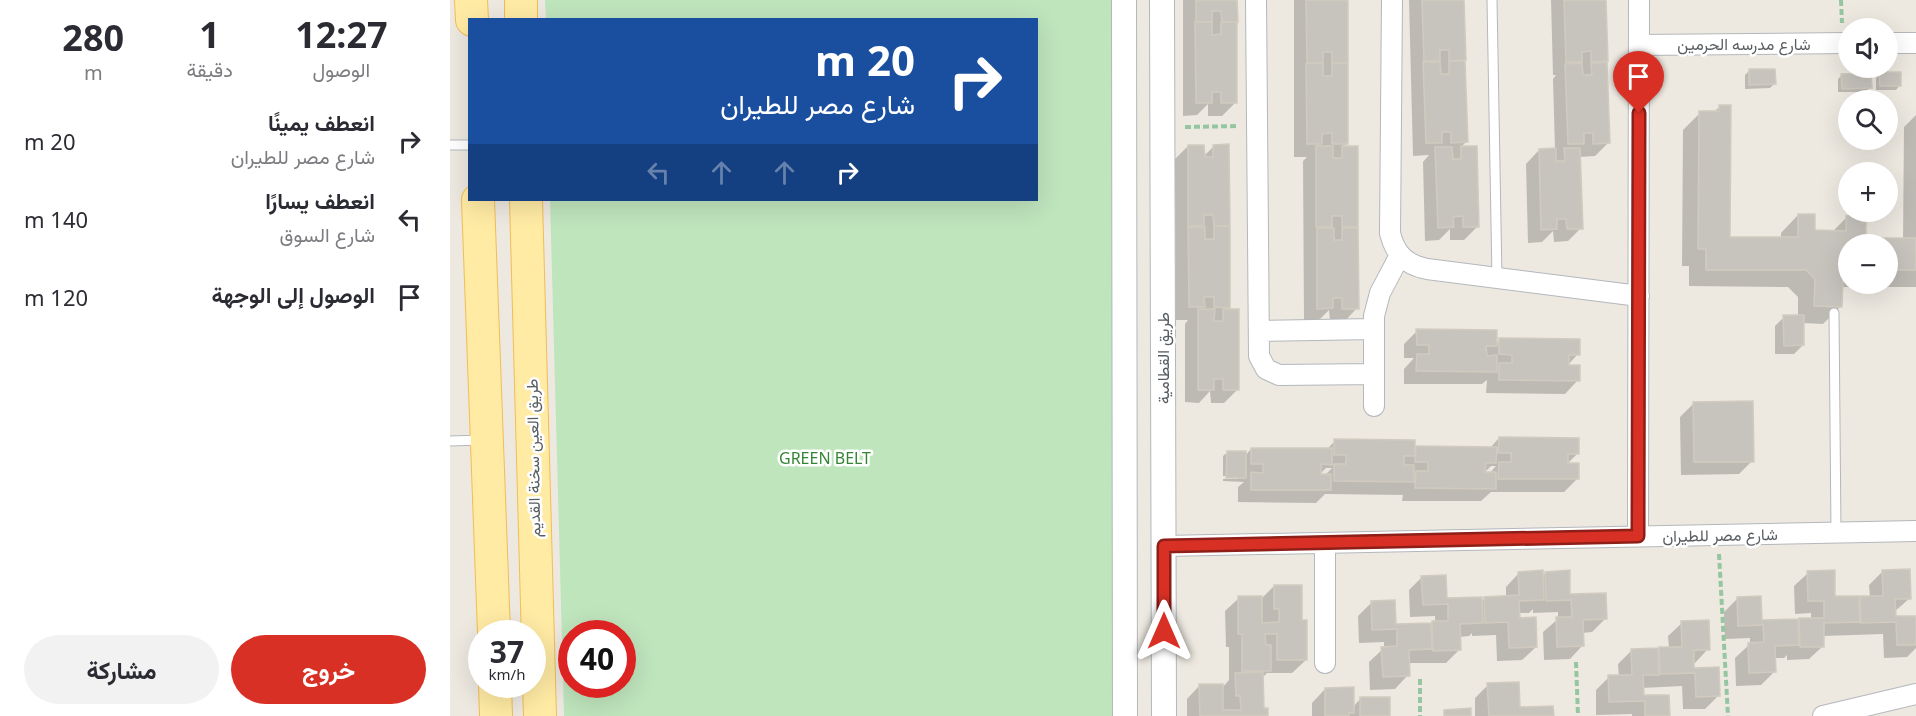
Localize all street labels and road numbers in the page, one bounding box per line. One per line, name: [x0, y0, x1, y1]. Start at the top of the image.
street label: شارع مدرسه الحرمين: [1677, 33, 1811, 56]
street label: طريق القطامية: [1152, 312, 1174, 404]
street label: طريق العين سخنة القديم: [521, 378, 545, 538]
street label: شارع مصر للطيران: [1662, 523, 1778, 548]

